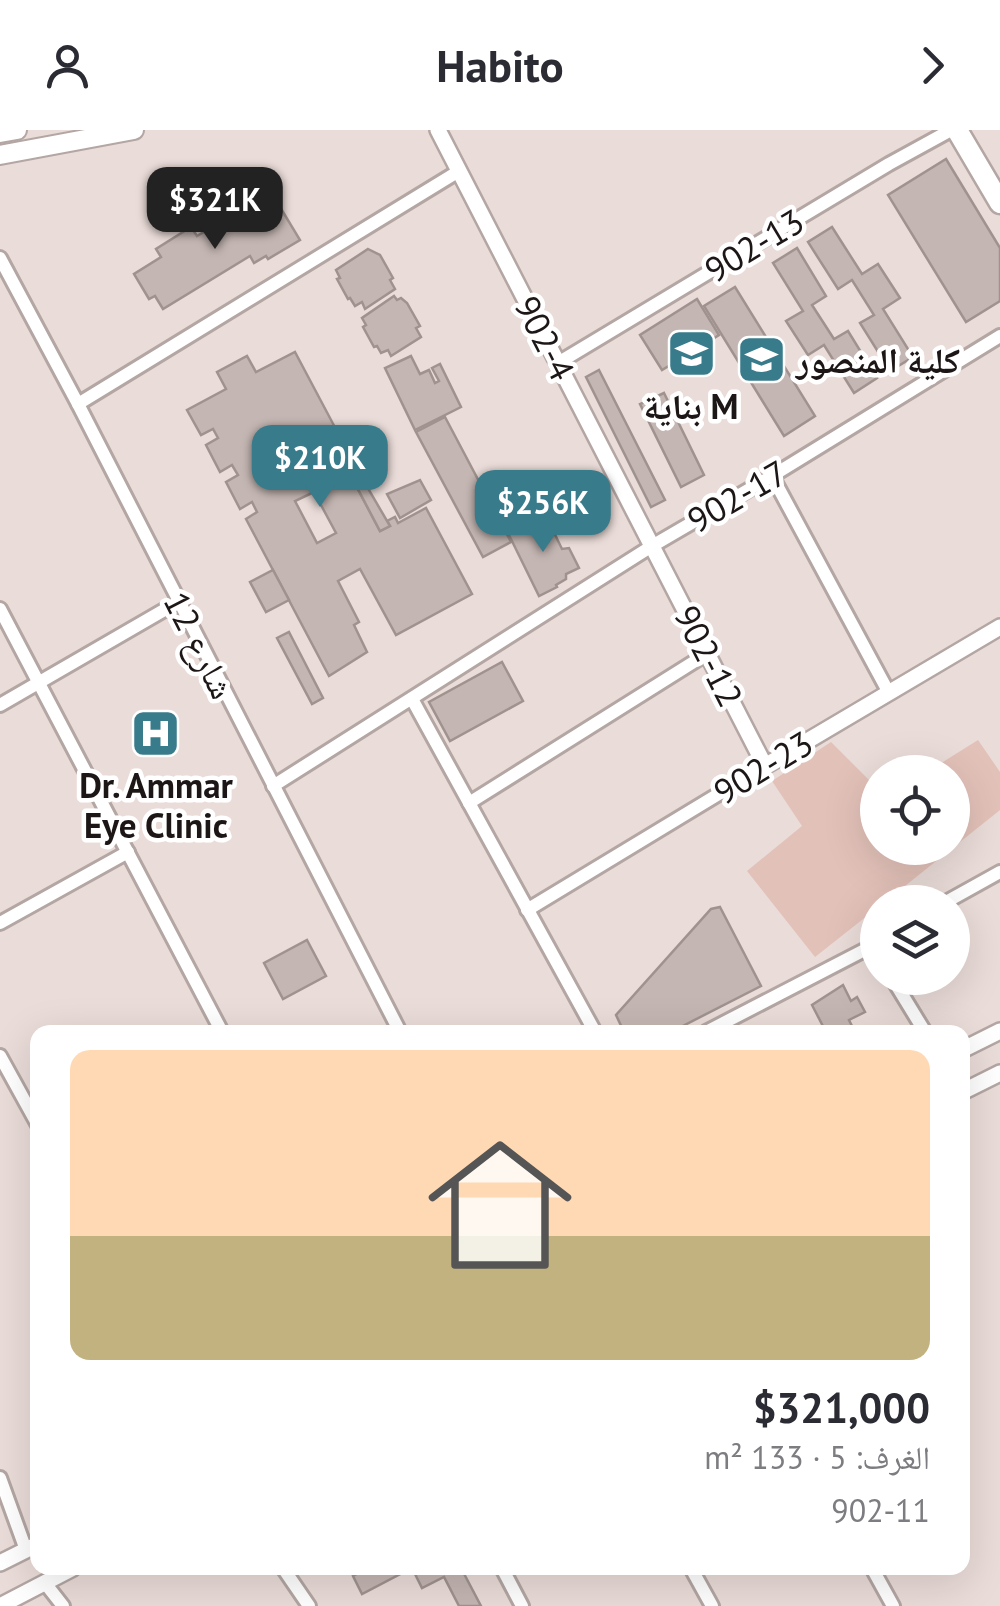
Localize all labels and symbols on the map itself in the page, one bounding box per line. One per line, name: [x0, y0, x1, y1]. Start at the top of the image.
pin: $321K: [145, 167, 285, 252]
street label: 902-13: [696, 197, 812, 293]
street label: 902-4: [504, 288, 586, 388]
school or university icon: بناية M: [665, 328, 717, 380]
school or university icon: كلية المنصور: [735, 334, 787, 386]
place label: كلية المنصور: [794, 337, 960, 383]
place label: بناية M: [643, 383, 739, 429]
pin: $210K: [250, 425, 390, 510]
street label: 902-17: [679, 449, 795, 543]
pin: $256K: [473, 470, 613, 555]
street label: شارع 12: [154, 584, 246, 706]
street label: 902-12: [664, 597, 754, 715]
hospital icon: Dr. Ammar Eye Clinic: [130, 707, 182, 759]
street label: 902-23: [705, 719, 821, 815]
place label: Dr. Ammar Eye Clinic: [79, 762, 234, 848]

